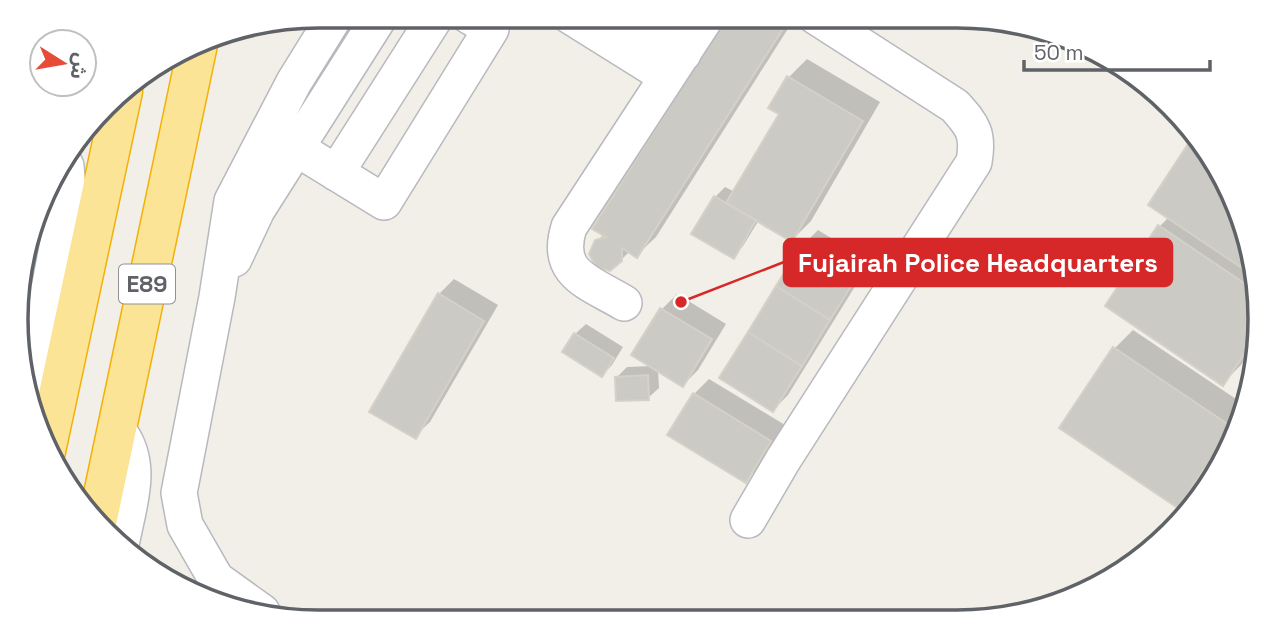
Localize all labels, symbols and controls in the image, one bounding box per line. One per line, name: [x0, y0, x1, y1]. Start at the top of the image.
north arrow: [28, 28, 98, 98]
scale bar: [1024, 28, 1210, 72]
text: 50 m: [1034, 39, 1084, 66]
text: ش: [64, 51, 94, 81]
callout: Fujairah Police Headquarters: [784, 239, 1172, 286]
text: Fujairah Police Headquarters: [798, 246, 1158, 280]
road number: E89: [119, 264, 175, 304]

